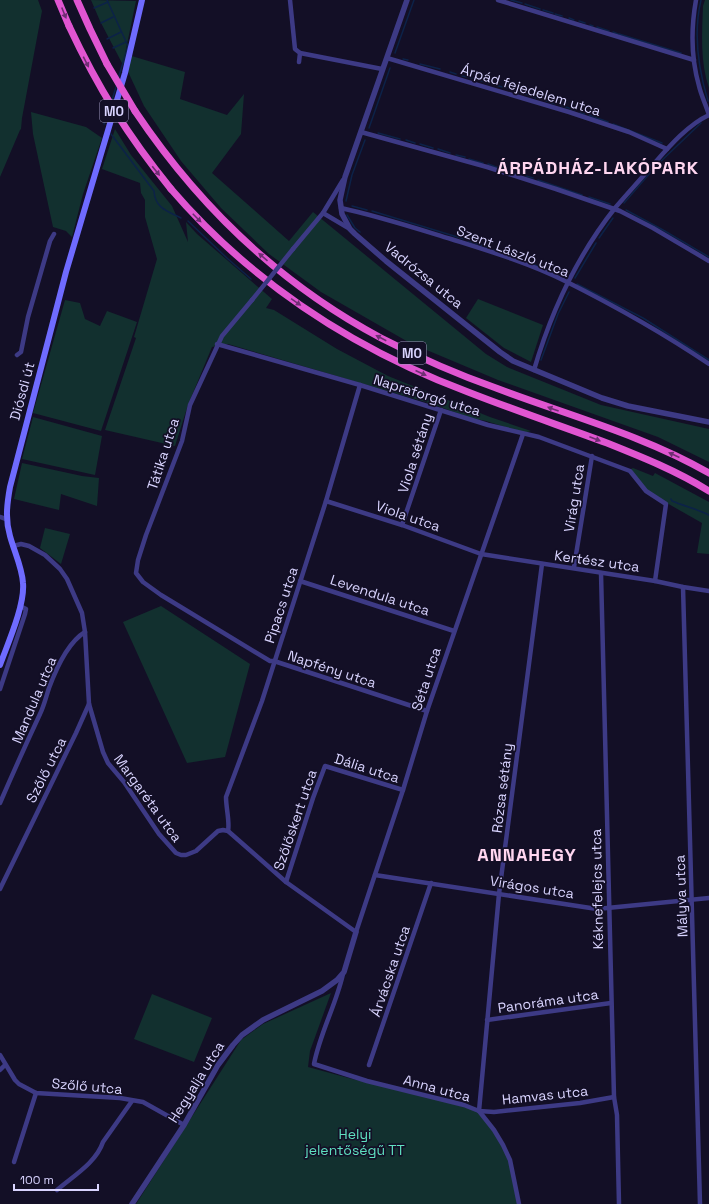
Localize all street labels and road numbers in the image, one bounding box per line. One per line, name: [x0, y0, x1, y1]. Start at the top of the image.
street label: Árpád fejedelem utca: [459, 60, 603, 120]
road number: M0: [100, 100, 128, 122]
street label: Szent László utca: [454, 221, 572, 281]
street label: Vadrózsa utca: [381, 238, 467, 312]
road number: M0: [398, 342, 426, 364]
street label: Diósdi út: [6, 360, 38, 422]
street label: Napraforgó utca: [371, 370, 483, 420]
street label: Viola sétány: [394, 411, 436, 495]
street label: Tátika utca: [143, 416, 183, 492]
street label: Virág utca: [560, 463, 588, 533]
street label: Viola utca: [373, 497, 443, 535]
street label: Kertész utca: [553, 546, 641, 576]
street label: Pipacs utca: [260, 565, 302, 645]
street label: Levendula utca: [328, 570, 432, 620]
street label: Séta utca: [407, 645, 445, 713]
street label: Napfény utca: [285, 646, 379, 692]
street label: Mandula utca: [8, 654, 60, 746]
street label: Szőlő utca: [22, 734, 70, 806]
street label: Rózsa sétány: [488, 742, 516, 834]
street label: Dália utca: [332, 749, 402, 787]
street label: Margaréta utca: [110, 750, 186, 846]
street label: Szőlőskert utca: [269, 767, 321, 873]
street label: Kéknefelejcs utca: [587, 829, 607, 949]
street label: Mályva utca: [671, 855, 691, 937]
street label: Virágos utca: [489, 871, 575, 903]
street label: Árvácska utca: [366, 923, 414, 1019]
street label: Panoráma utca: [496, 985, 600, 1017]
street label: Hegyalja utca: [164, 1038, 228, 1126]
street label: Anna utca: [401, 1070, 473, 1106]
street label: Szőlő utca: [51, 1074, 123, 1098]
street label: Hamvas utca: [501, 1082, 589, 1108]

